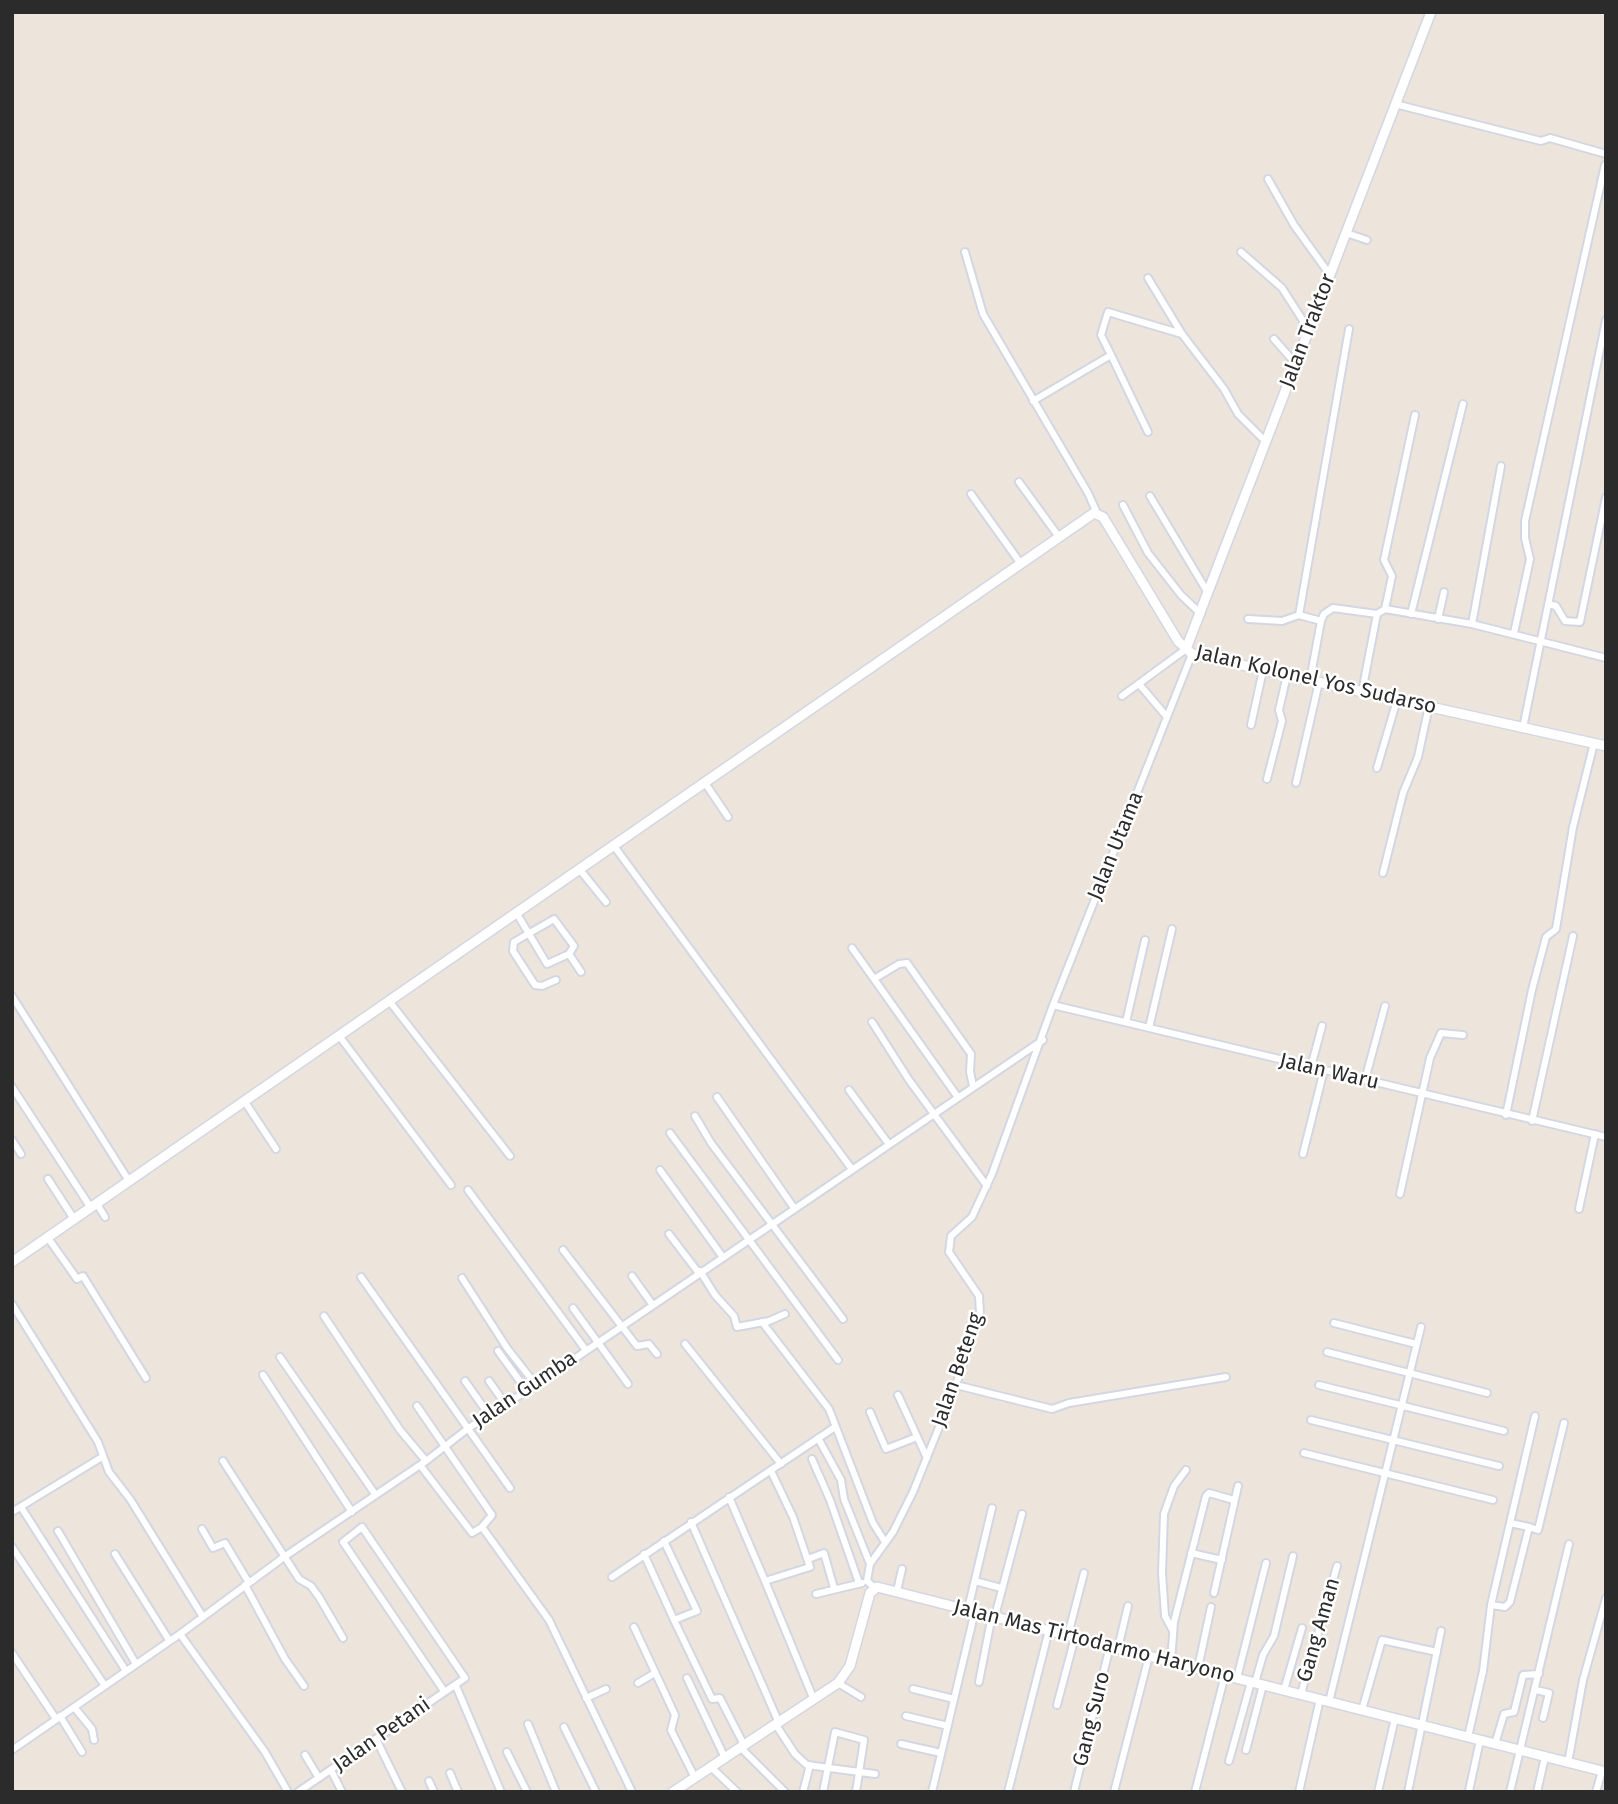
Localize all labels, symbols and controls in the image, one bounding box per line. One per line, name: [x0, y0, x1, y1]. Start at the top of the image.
street label: Jalan Traktor: [1275, 270, 1341, 392]
street label: Jalan Kolonel Yos Sudarso: [1193, 640, 1439, 720]
street label: Jalan Utama: [1083, 788, 1149, 904]
street label: Jalan Waru: [1277, 1048, 1381, 1096]
street label: Jalan Beteng: [927, 1310, 989, 1430]
street label: Jalan Gumba: [468, 1346, 582, 1434]
street label: Gang Aman: [1292, 1575, 1346, 1685]
street label: Jalan Mas Tirtodarmo Haryono: [951, 1595, 1237, 1689]
street label: Gang Suro: [1068, 1669, 1116, 1769]
street label: Jalan Petani: [328, 1692, 436, 1778]

